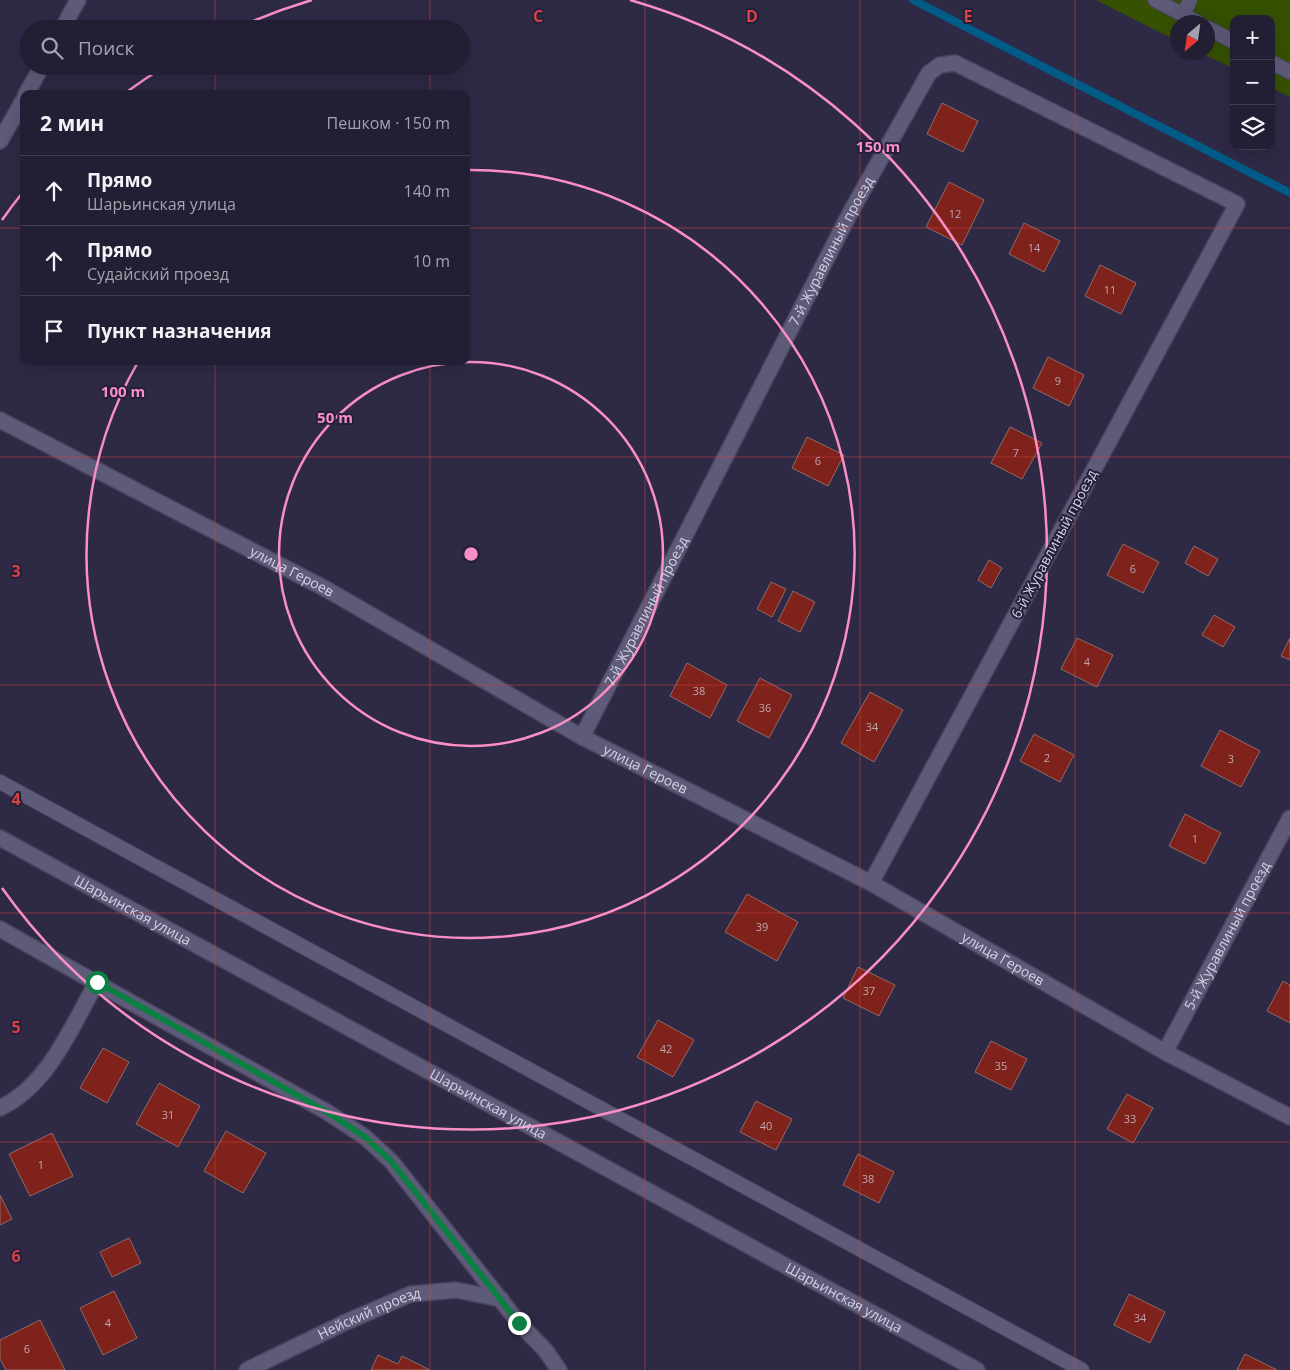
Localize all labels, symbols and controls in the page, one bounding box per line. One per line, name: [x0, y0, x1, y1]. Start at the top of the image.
text: C: [533, 5, 543, 27]
text: D: [746, 5, 758, 27]
text: E: [964, 5, 973, 27]
north arrow: [1170, 15, 1215, 60]
map controls: [1230, 15, 1275, 150]
button: +: [1230, 15, 1275, 60]
search box: [20, 20, 470, 75]
icon: search: [38, 34, 66, 62]
text: Поиск: [78, 35, 134, 61]
button: −: [1230, 60, 1275, 105]
button: layers: [1230, 105, 1275, 150]
text: 2 мин: [40, 109, 104, 137]
text: Пешком · 150 m: [327, 112, 450, 134]
text: 150 m: [856, 136, 900, 156]
text: Прямо: [87, 167, 152, 193]
street label: 7-й Журавлиный проезд: [784, 173, 878, 329]
icon: ahead: [40, 177, 68, 205]
text: 140 m: [404, 180, 450, 202]
text: Шарьинская улица: [87, 193, 236, 215]
house number: 12: [949, 206, 961, 221]
text: Прямо: [87, 237, 152, 263]
house number: 14: [1028, 240, 1041, 255]
icon: ahead: [40, 247, 68, 275]
text: 10 m: [413, 250, 450, 272]
text: Судайский проезд: [87, 263, 229, 285]
house number: 11: [1104, 282, 1116, 297]
icon: arrive: [40, 317, 68, 345]
text: Пункт назначения: [87, 318, 272, 344]
house number: 9: [1055, 373, 1061, 388]
text: 100 m: [101, 381, 145, 401]
text: 50 m: [317, 407, 353, 427]
house number: 7: [1013, 445, 1019, 460]
house number: 6: [815, 453, 821, 468]
street label: 6-й Журавлиный проезд: [1006, 466, 1101, 621]
street label: 7-й Журавлиный проезд: [600, 533, 692, 689]
street label: улица Героев: [247, 541, 338, 601]
centre of rings: [462, 545, 480, 563]
text: 3: [11, 560, 21, 582]
house number: 6: [1130, 561, 1136, 576]
house number: 4: [1084, 654, 1091, 669]
house number: 38: [693, 683, 705, 698]
house number: 36: [759, 700, 771, 715]
house number: 34: [866, 719, 879, 734]
street label: улица Героев: [600, 739, 691, 798]
house number: 2: [1044, 750, 1050, 765]
house number: 3: [1228, 751, 1234, 766]
text: 4: [11, 788, 21, 810]
house number: 1: [1192, 831, 1198, 846]
street label: 5-й Журавлиный проезд: [1179, 858, 1274, 1013]
street label: Шарьинская улица: [71, 870, 195, 949]
house number: 39: [756, 919, 768, 934]
street label: улица Героев: [959, 927, 1048, 990]
route start: [86, 971, 109, 994]
house number: 37: [863, 983, 875, 998]
text: 5: [11, 1016, 21, 1038]
house number: 42: [660, 1041, 672, 1056]
house number: 35: [995, 1058, 1007, 1073]
street label: Шарьинская улица: [427, 1064, 550, 1143]
house number: 31: [162, 1107, 174, 1122]
house number: 33: [1124, 1111, 1136, 1126]
house number: 40: [760, 1118, 772, 1133]
house number: 1: [38, 1157, 44, 1172]
house number: 38: [862, 1171, 874, 1186]
text: 6: [11, 1245, 21, 1267]
street label: Шарьинская улица: [782, 1258, 906, 1337]
street label: Нейский проезд: [314, 1283, 421, 1343]
house number: 34: [1134, 1310, 1147, 1325]
route end: [508, 1312, 531, 1335]
house number: 4: [105, 1315, 112, 1330]
house number: 6: [24, 1341, 30, 1356]

